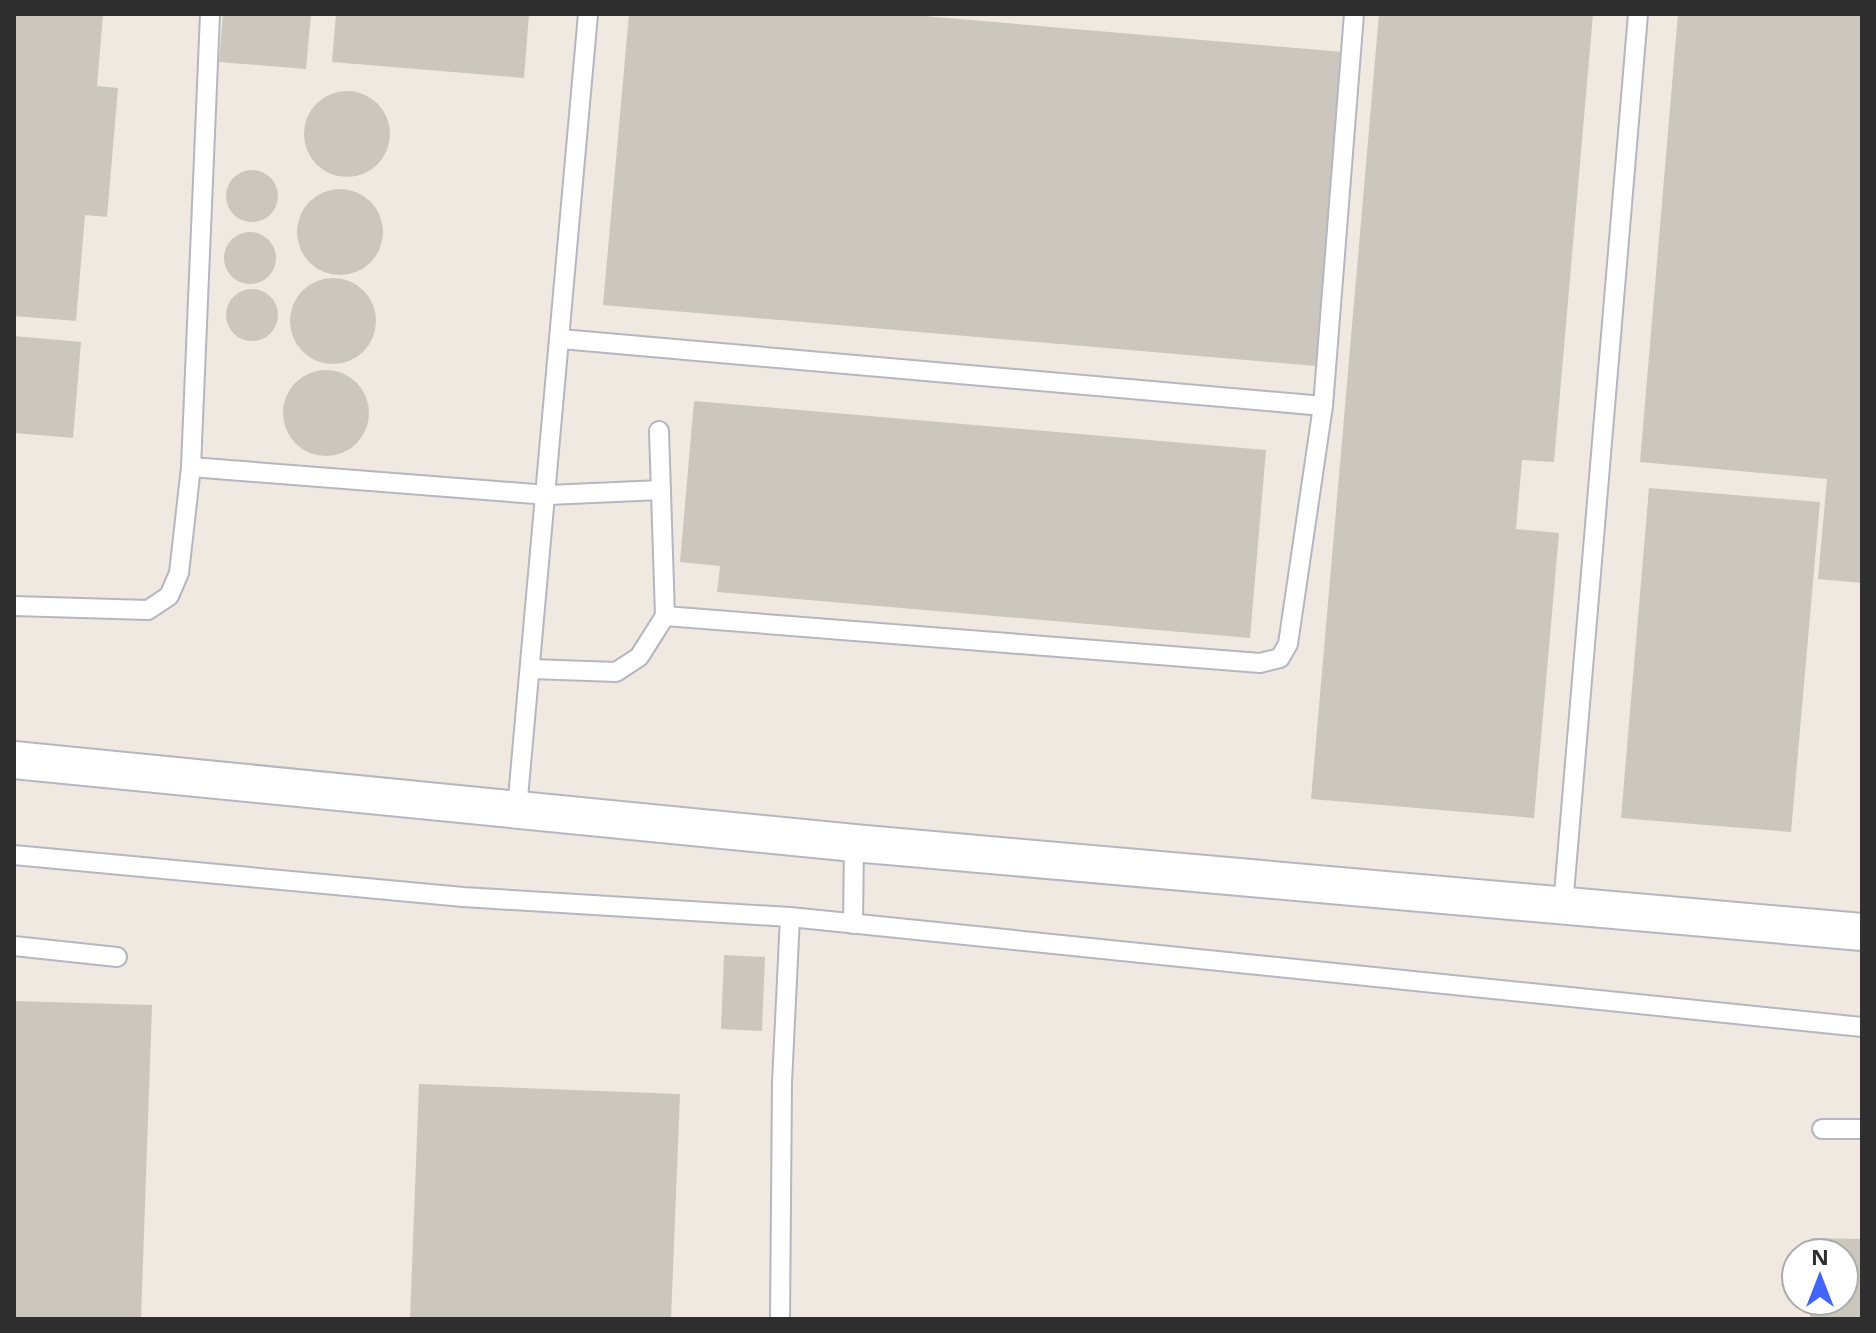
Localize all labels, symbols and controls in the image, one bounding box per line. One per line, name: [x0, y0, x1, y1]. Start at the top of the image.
north arrow: [1780, 1237, 1860, 1317]
text: N: [1811, 1241, 1829, 1271]

